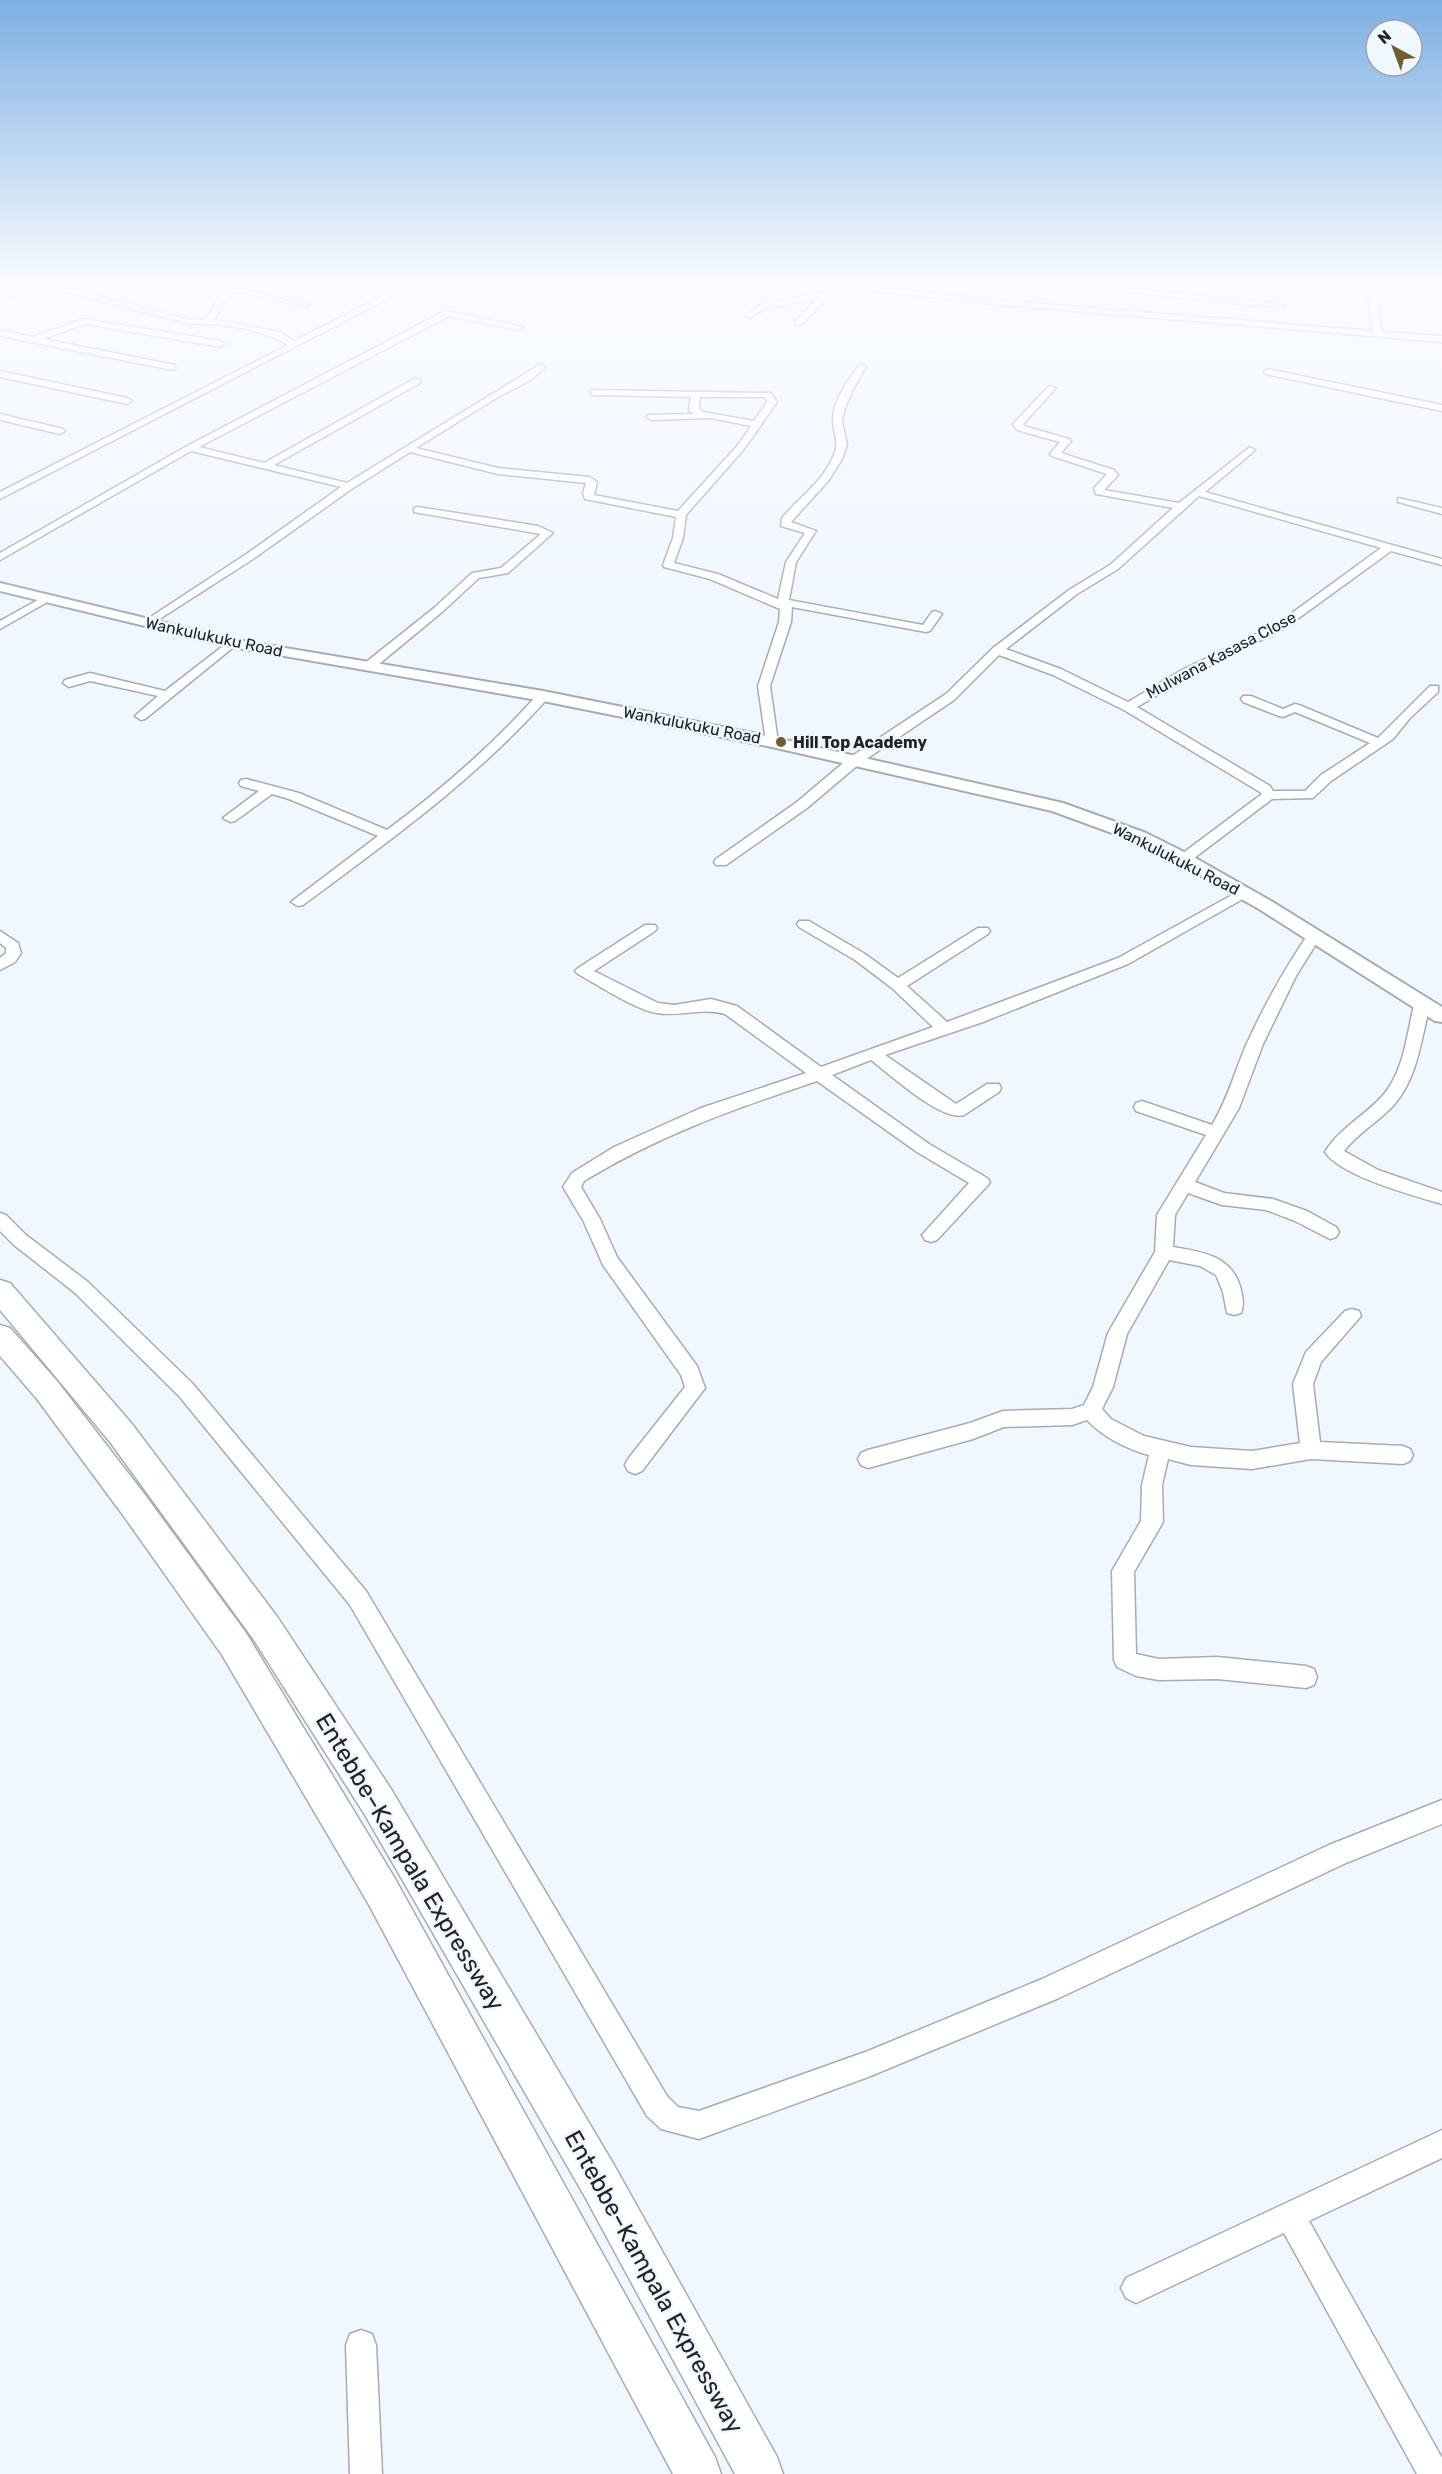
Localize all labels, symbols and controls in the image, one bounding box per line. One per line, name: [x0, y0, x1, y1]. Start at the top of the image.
north arrow: [1364, 18, 1424, 78]
text: N: [1374, 26, 1395, 48]
street label: Mulwana Kasasa Close: [1143, 607, 1299, 703]
street label: Wankulukuku Road: [144, 613, 284, 661]
street label: Wankulukuku Road: [621, 702, 763, 748]
place label: Hill Top Academy: [793, 733, 927, 752]
marker: Hill Top Academy: [774, 735, 788, 749]
street label: Wankulukuku Road: [1109, 819, 1243, 899]
street label: Entebbe–Kampala Expressway: [310, 1708, 510, 2016]
street label: Entebbe–Kampala Expressway: [559, 2126, 749, 2438]

